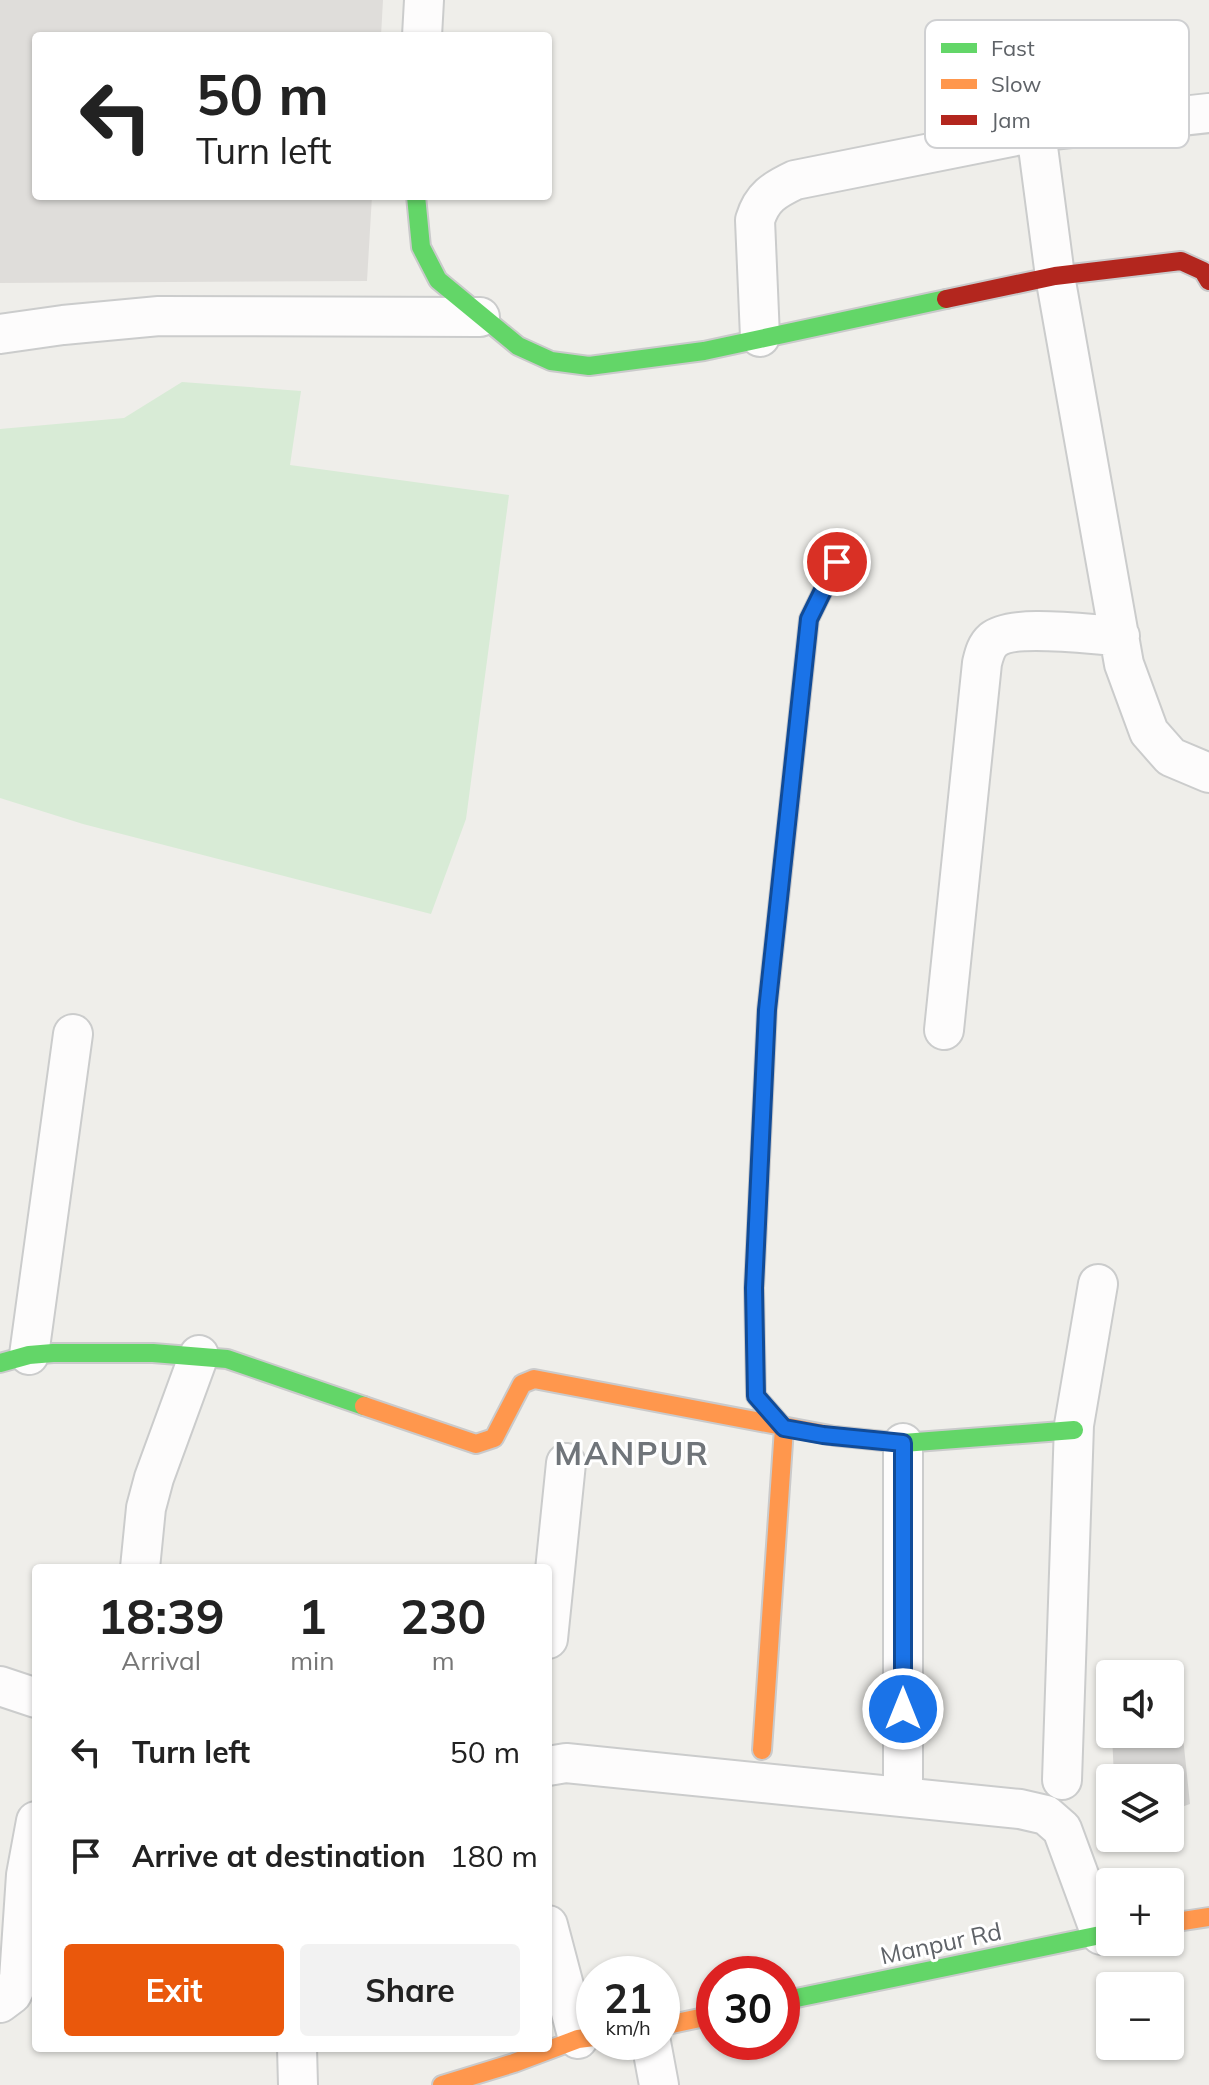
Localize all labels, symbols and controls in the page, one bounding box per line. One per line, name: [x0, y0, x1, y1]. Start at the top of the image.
legend: [925, 20, 1189, 148]
text: Fast: [991, 34, 1035, 62]
text: 50 m: [196, 59, 329, 129]
icon: left: [64, 64, 168, 168]
text: Slow: [991, 70, 1041, 98]
text: Jam: [991, 106, 1031, 134]
text: Turn left: [196, 128, 332, 173]
pin: [803, 528, 871, 596]
icon: arrive: [815, 540, 859, 584]
district label: MANPUR: [554, 1433, 710, 1473]
text: 18:39: [98, 1586, 225, 1646]
text: 1: [298, 1586, 327, 1646]
text: 230: [400, 1586, 486, 1646]
text: Arrival: [121, 1644, 201, 1677]
text: min: [290, 1644, 334, 1677]
text: m: [432, 1644, 455, 1677]
map controls: [1096, 1660, 1184, 2060]
button: sound: [1096, 1660, 1184, 1748]
position arrow: [861, 1667, 945, 1751]
icon: left: [64, 1730, 108, 1774]
text: Turn left: [132, 1733, 250, 1771]
text: 50 m: [450, 1733, 520, 1771]
button: layers: [1096, 1764, 1184, 1852]
icon: arrive: [64, 1834, 108, 1878]
text: Arrive at destination: [132, 1837, 426, 1875]
text: 180 m: [450, 1837, 538, 1875]
button: +: [1096, 1868, 1184, 1956]
street label: Manpur Rd: [878, 1916, 1004, 1970]
button: Exit: [64, 1944, 284, 2036]
button: Share: [300, 1944, 520, 2036]
speed limit sign: 30: [696, 1956, 800, 2060]
button: −: [1096, 1972, 1184, 2060]
text: 21: [604, 1973, 652, 2023]
text: km/h: [605, 2015, 651, 2040]

